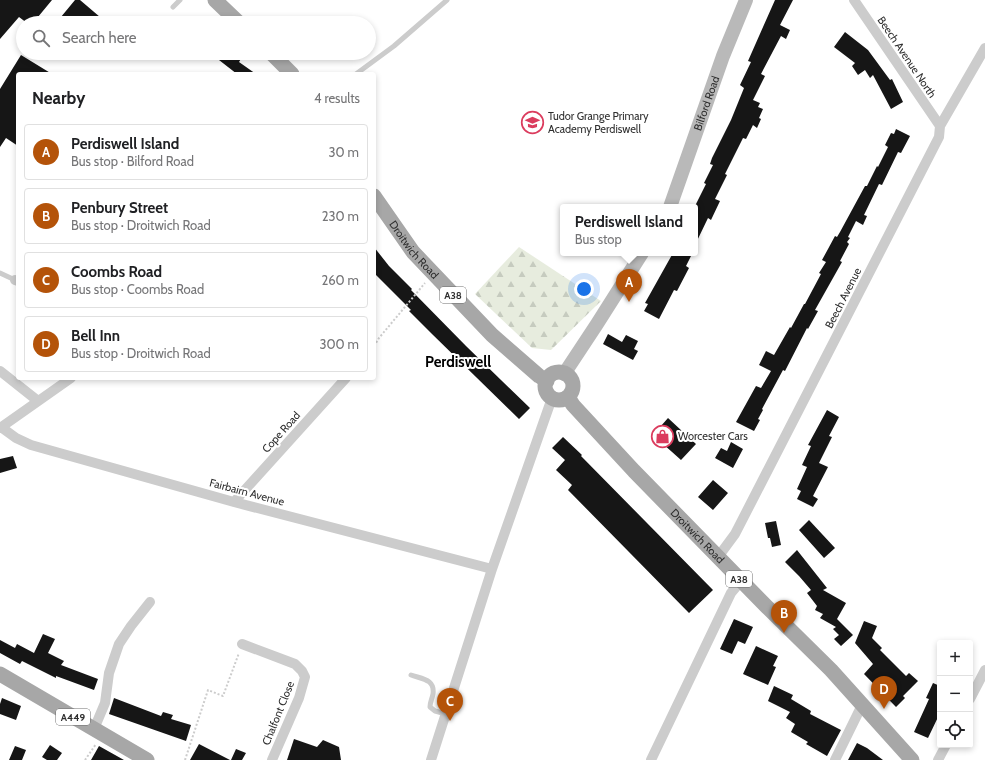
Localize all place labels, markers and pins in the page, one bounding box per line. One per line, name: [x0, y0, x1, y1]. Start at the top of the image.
school or university icon: Tudor Grange Primary Academy Perdiswell: [519, 109, 545, 135]
place label: Tudor Grange Primary Academy Perdiswell: [548, 109, 649, 136]
pin: A: [616, 269, 642, 302]
shop icon: Worcester Cars: [649, 423, 675, 449]
place label: Worcester Cars: [678, 429, 748, 443]
pin: B: [771, 600, 797, 633]
pin: D: [871, 676, 897, 709]
pin: C: [437, 688, 463, 721]

